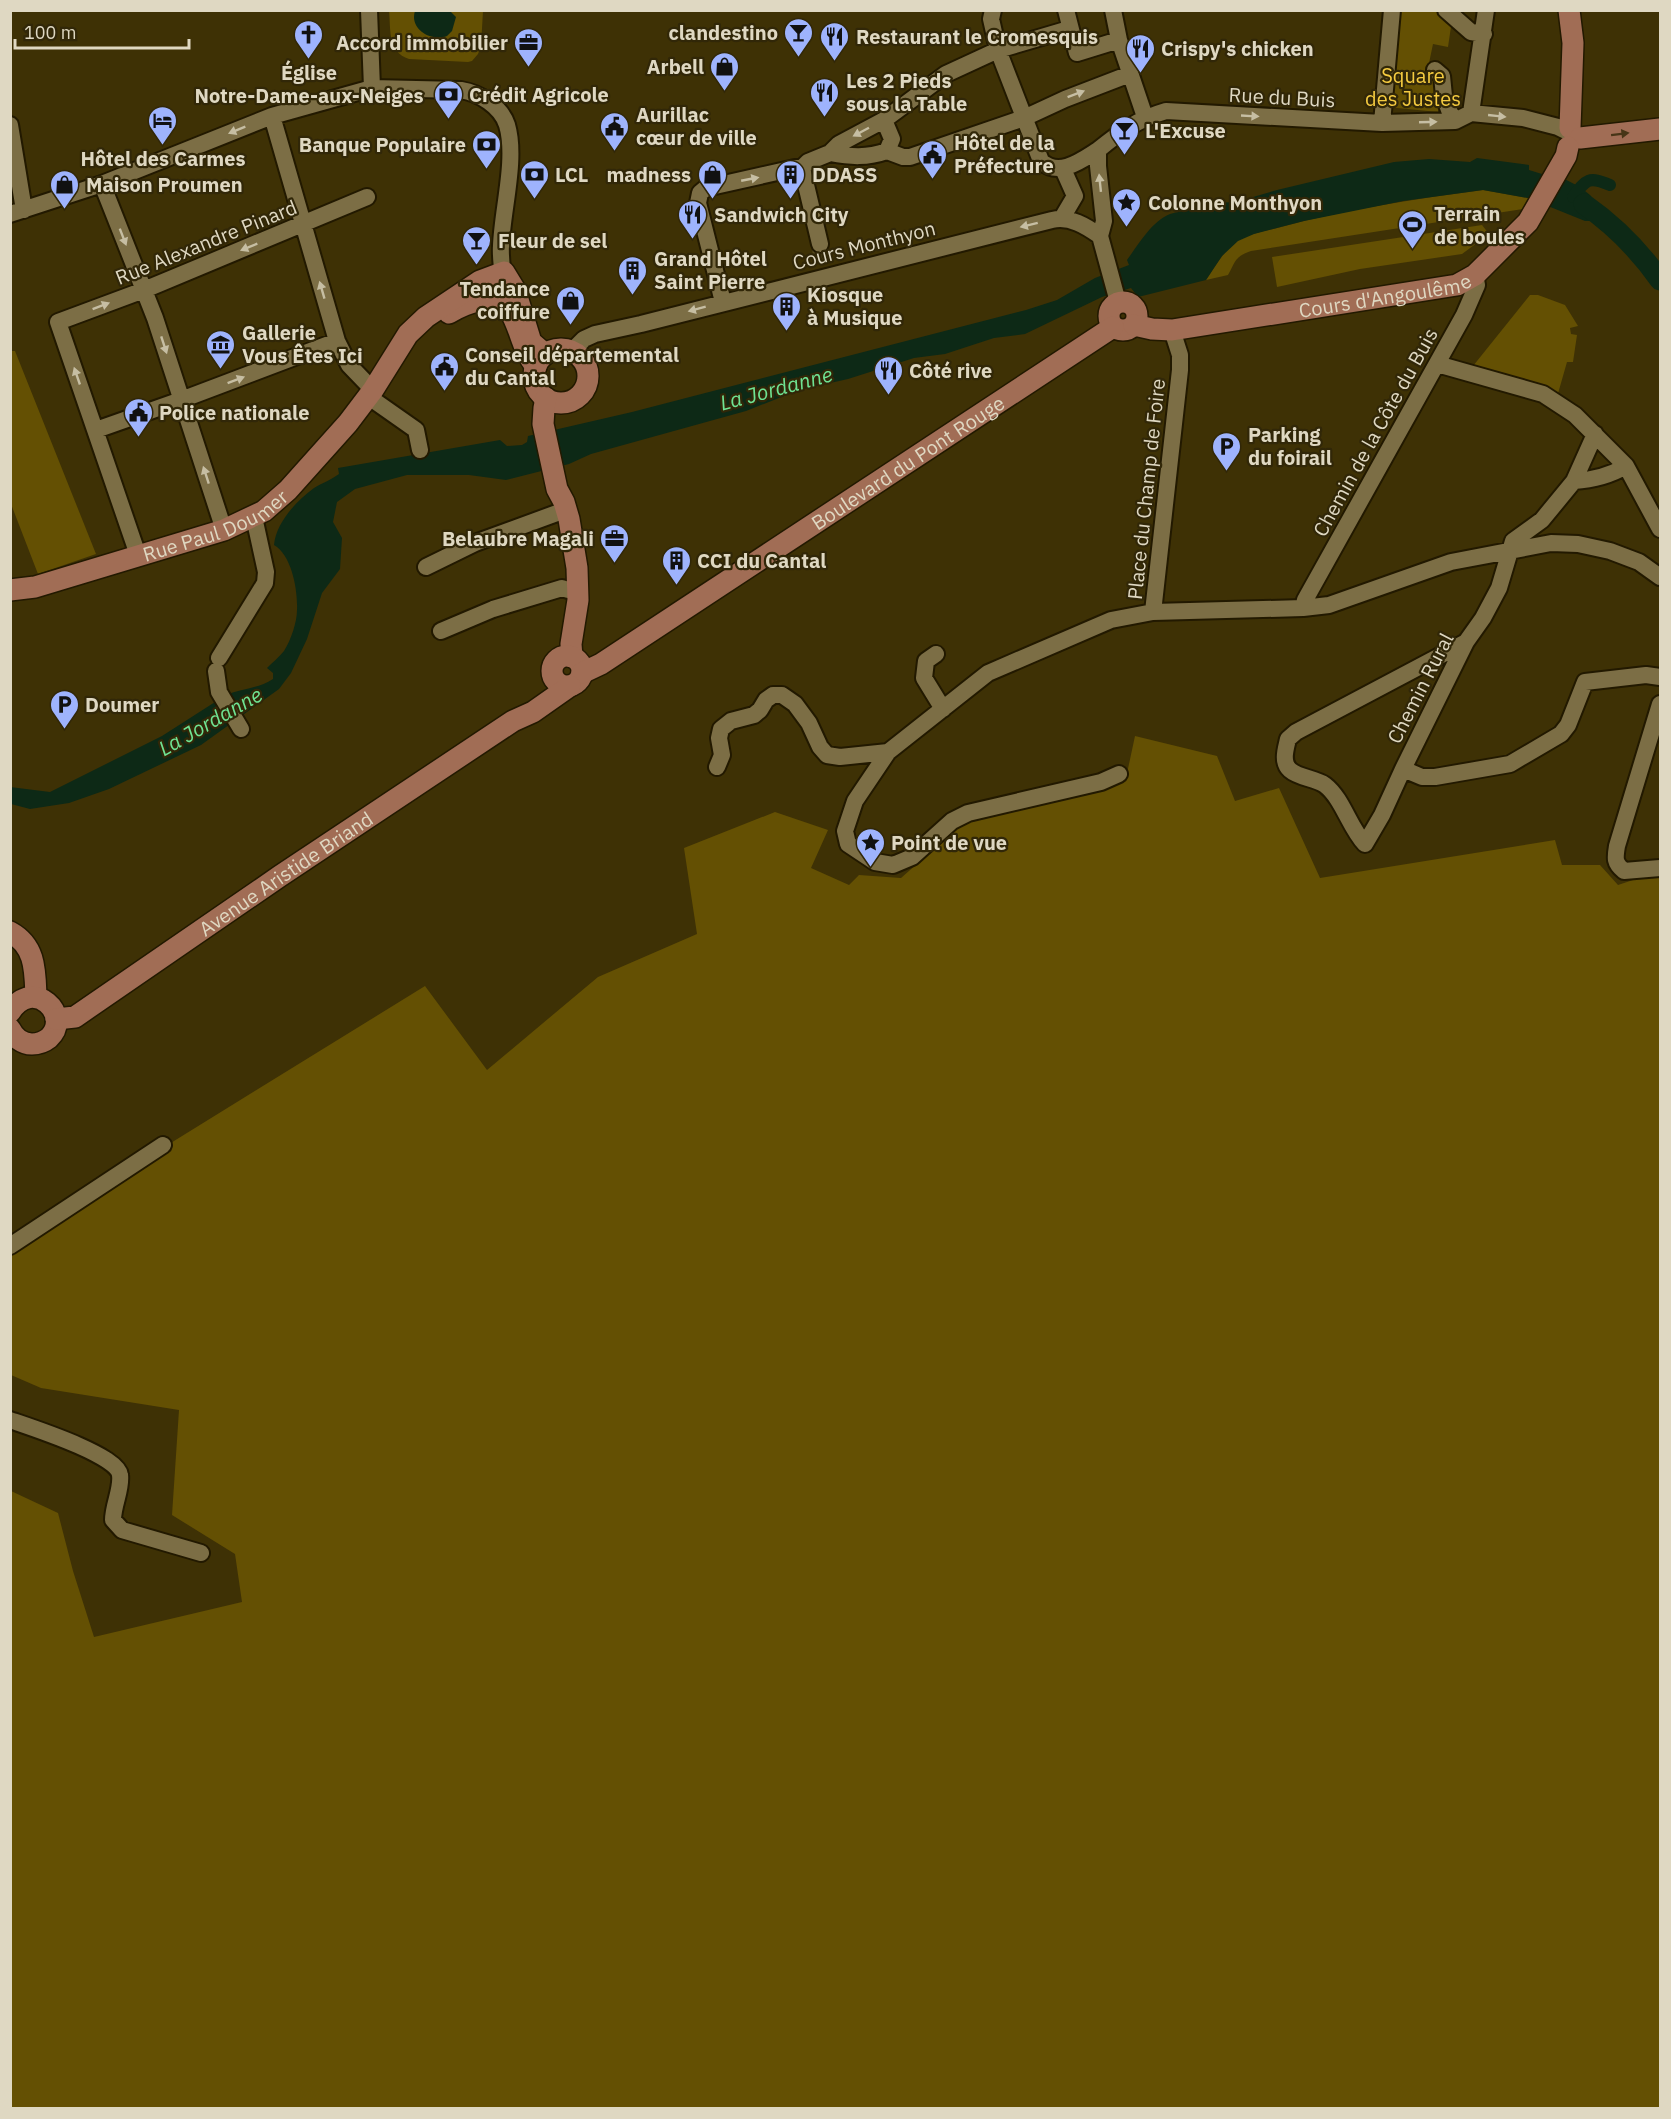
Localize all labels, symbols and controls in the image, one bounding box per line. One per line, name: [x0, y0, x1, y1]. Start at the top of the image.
scale bar: [15, 12, 189, 50]
bar icon: clandestino: [783, 16, 815, 58]
church icon: Église Notre-Dame-aux-Neiges: [293, 18, 325, 60]
place label: clandestino: [668, 19, 778, 46]
restaurant icon: Restaurant le Cromesquis: [819, 20, 851, 62]
text: 100 m: [24, 21, 76, 44]
place label: Restaurant le Cromesquis: [856, 23, 1098, 50]
office icon: Accord immobilier: [513, 26, 545, 68]
place label: Accord immobilier: [336, 29, 508, 56]
restaurant icon: Crispy's chicken: [1124, 32, 1156, 74]
place label: Crispy's chicken: [1161, 35, 1314, 62]
shop icon: Arbell: [709, 50, 741, 92]
place label: Arbell: [647, 53, 704, 80]
place label: Église Notre-Dame-aux-Neiges: [194, 59, 424, 109]
park label: Square des Justes: [1365, 62, 1461, 112]
place label: Les 2 Pieds sous la Table: [846, 67, 967, 117]
restaurant icon: Les 2 Pieds sous la Table: [809, 76, 841, 118]
bank icon: Crédit Agricole: [432, 78, 464, 120]
place label: Crédit Agricole: [469, 81, 609, 108]
street label: Rue du Buis: [1228, 81, 1336, 113]
one-way arrow: [1067, 89, 1085, 99]
place label: Aurillac cœur de ville: [636, 101, 757, 151]
hotel icon: Hôtel des Carmes: [147, 104, 179, 146]
public building icon: Aurillac cœur de ville: [599, 110, 631, 152]
one-way arrow: [1241, 111, 1260, 121]
one-way arrow: [1488, 111, 1507, 120]
bar icon: L'Excuse: [1108, 114, 1140, 156]
place label: L'Excuse: [1145, 117, 1226, 144]
one-way arrow: [1418, 117, 1437, 126]
one-way arrow: [227, 125, 245, 135]
one-way arrow: [853, 127, 870, 137]
bank icon: Banque Populaire: [471, 128, 503, 170]
place label: Hôtel de la Préfecture: [954, 129, 1055, 179]
one-way arrow: [1611, 129, 1630, 138]
place label: Banque Populaire: [299, 131, 466, 158]
public building icon: Hôtel de la Préfecture: [917, 138, 949, 180]
place label: Hôtel des Carmes: [80, 145, 246, 172]
bank icon: LCL: [518, 158, 550, 200]
shop icon: madness: [696, 158, 728, 200]
building icon: DDASS: [775, 158, 807, 200]
place label: LCL: [555, 161, 588, 188]
place label: madness: [606, 161, 691, 188]
place label: DDASS: [812, 161, 878, 188]
shop icon: Maison Proumen: [49, 168, 81, 210]
place label: Maison Proumen: [86, 171, 243, 198]
one-way arrow: [1095, 173, 1105, 192]
one-way arrow: [741, 174, 760, 183]
place icon: Colonne Monthyon: [1111, 186, 1143, 228]
place label: Colonne Monthyon: [1148, 189, 1322, 216]
street label: Rue Alexandre Pinard: [111, 193, 301, 291]
restaurant icon: Sandwich City: [677, 198, 709, 240]
place label: Terrain de boules: [1434, 200, 1525, 250]
place label: Sandwich City: [714, 201, 849, 228]
sports icon: Terrain de boules: [1397, 208, 1429, 250]
street label: Cours Monthyon: [790, 214, 938, 276]
one-way arrow: [1019, 221, 1038, 231]
bar icon: Fleur de sel: [461, 224, 493, 266]
place label: Fleur de sel: [498, 227, 607, 254]
one-way arrow: [118, 229, 128, 247]
one-way arrow: [240, 243, 258, 252]
place label: Grand Hôtel Saint Pierre: [654, 245, 767, 295]
building icon: Grand Hôtel Saint Pierre: [617, 254, 649, 296]
street label: Cours d'Angoulême: [1297, 266, 1476, 323]
place label: Tendance coiffure: [460, 275, 550, 325]
one-way arrow: [317, 281, 326, 299]
place label: Kiosque à Musique: [807, 281, 903, 331]
shop icon: Tendance coiffure: [555, 284, 587, 326]
building icon: Kiosque à Musique: [770, 290, 802, 332]
one-way arrow: [92, 301, 110, 311]
one-way arrow: [688, 305, 706, 314]
place label: Gallerie Vous Êtes Ici: [242, 319, 363, 369]
street label: Chemin de la Côte du Buis: [1306, 323, 1444, 541]
museum icon: Gallerie Vous Êtes Ici: [205, 328, 237, 370]
one-way arrow: [159, 336, 169, 354]
place label: Conseil départemental du Cantal: [465, 341, 679, 391]
public building icon: Conseil départemental du Cantal: [428, 350, 460, 392]
restaurant icon: Côté rive: [872, 354, 904, 396]
place label: Côté rive: [909, 357, 992, 384]
water label: La Jordanne: [717, 359, 836, 416]
one-way arrow: [72, 367, 82, 385]
one-way arrow: [227, 374, 245, 384]
street label: Place du Champ de Foire: [1121, 377, 1171, 601]
street label: Boulevard du Pont Rouge: [806, 389, 1009, 536]
public building icon: Police nationale: [122, 396, 154, 438]
place label: Police nationale: [159, 399, 309, 426]
place label: Parking du foirail: [1248, 421, 1332, 471]
parking icon: Parking du foirail: [1211, 430, 1243, 472]
one-way arrow: [201, 466, 210, 484]
street label: Rue Paul Doumer: [139, 483, 293, 567]
office icon: Belaubre Magali: [599, 522, 631, 564]
place label: Belaubre Magali: [442, 525, 594, 552]
building icon: CCI du Cantal: [660, 544, 692, 586]
place label: CCI du Cantal: [697, 547, 826, 574]
street label: Chemin Rural: [1381, 628, 1459, 748]
water label: La Jordanne: [153, 680, 267, 762]
parking icon: Doumer: [48, 688, 80, 730]
place label: Doumer: [85, 691, 159, 718]
street label: Avenue Aristide Briand: [193, 805, 378, 942]
place icon: Point de vue: [854, 826, 886, 868]
place label: Point de vue: [891, 829, 1007, 856]

